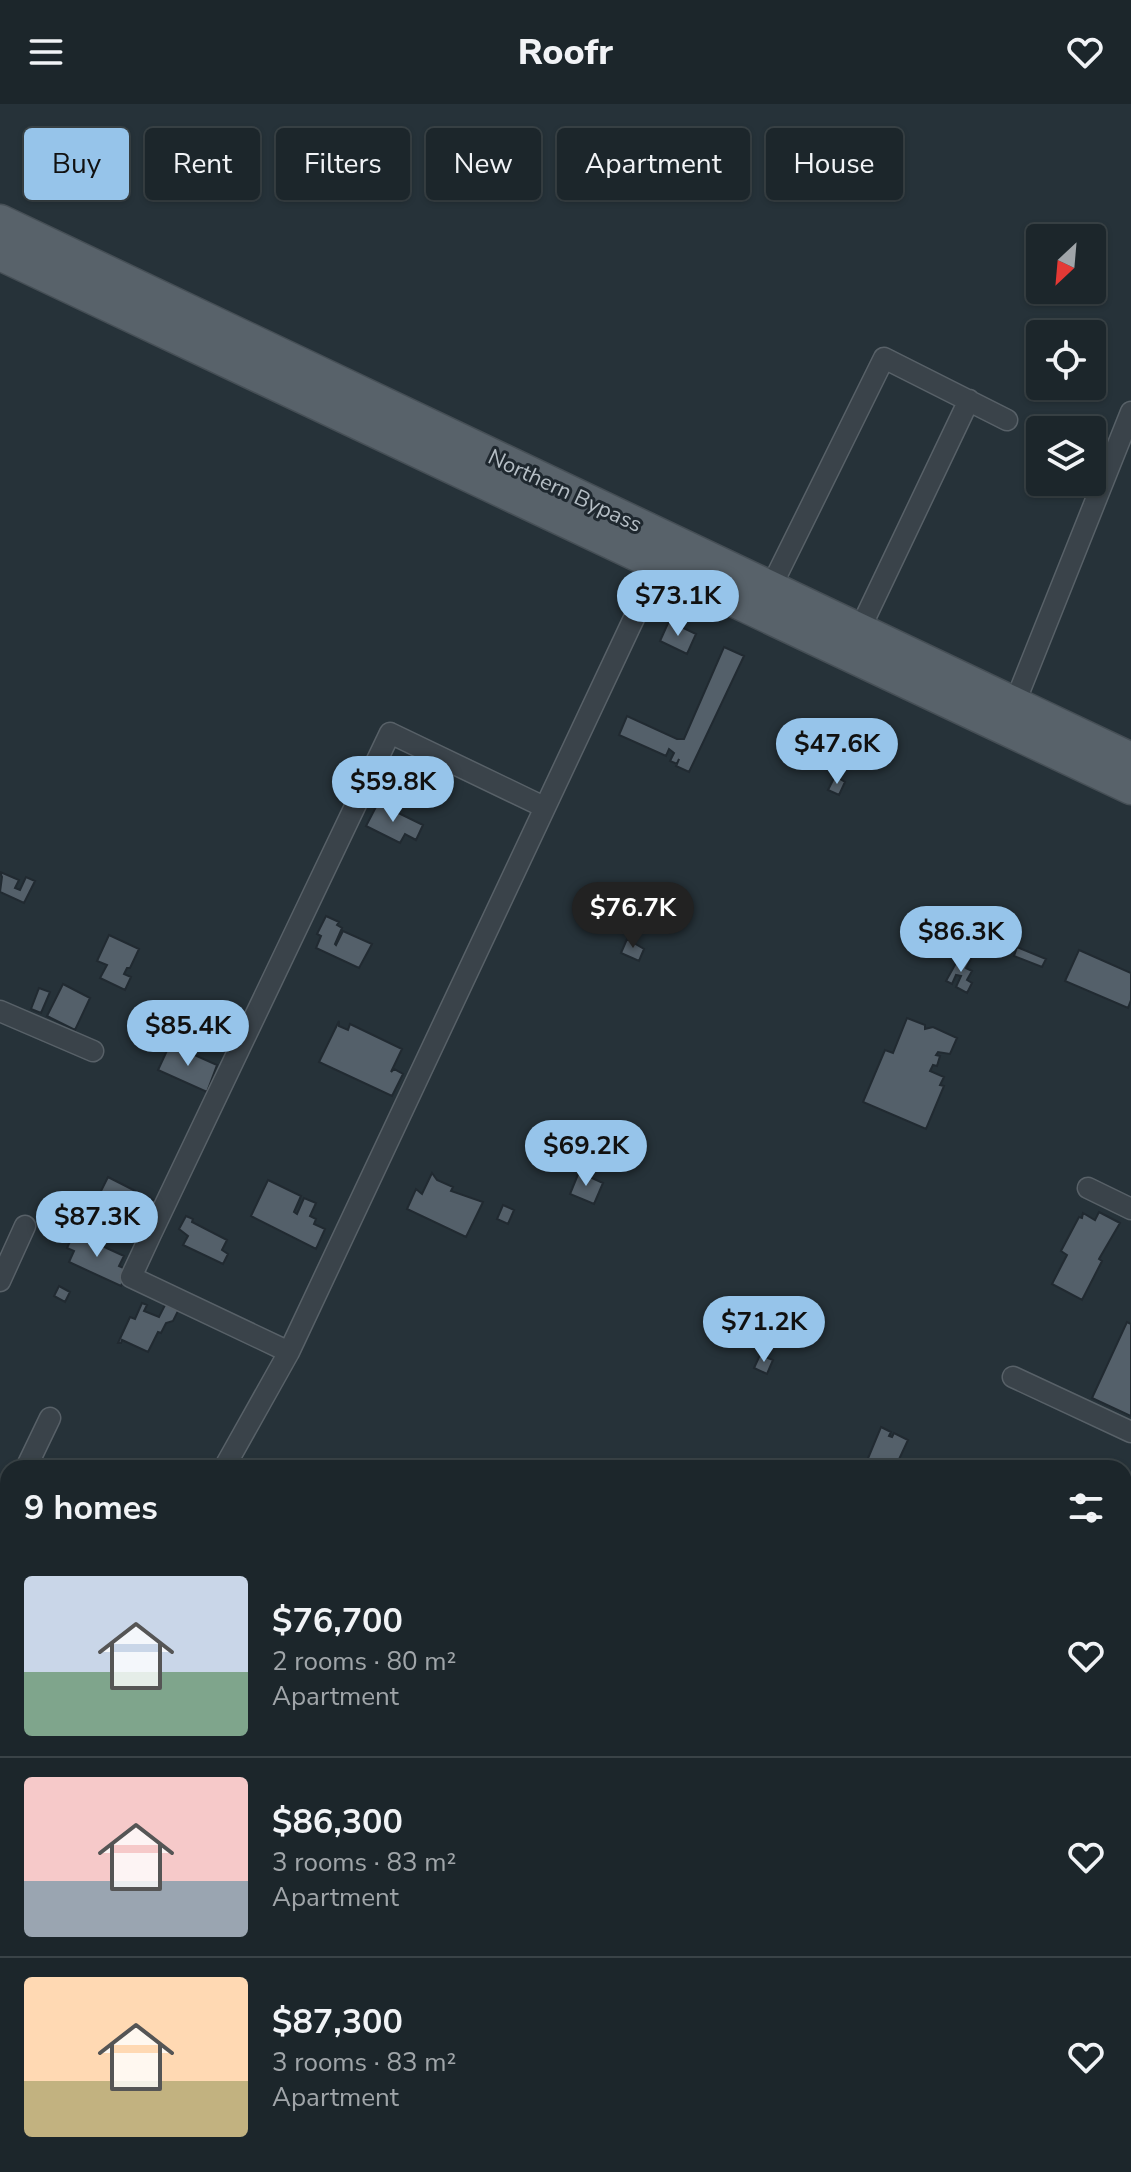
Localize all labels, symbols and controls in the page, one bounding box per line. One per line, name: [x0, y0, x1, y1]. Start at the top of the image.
text: Roofr: [518, 28, 613, 77]
icon: menu: [24, 30, 68, 74]
icon: heart: [1063, 30, 1107, 74]
chip: Buy: [24, 128, 129, 200]
chip: Rent: [145, 128, 260, 200]
chip: Filters: [276, 128, 410, 200]
chip: New: [426, 128, 541, 200]
chip: Apartment: [557, 128, 750, 200]
chip: House: [766, 128, 903, 200]
north arrow: [1026, 224, 1106, 304]
map controls: [1026, 224, 1106, 496]
button: locate: [1026, 320, 1106, 400]
button: layers: [1026, 416, 1106, 496]
street label: Northern Bypass: [483, 442, 647, 540]
pin: $73.1K: [613, 570, 743, 638]
text: $73.1K: [635, 578, 721, 613]
pin: $47.6K: [772, 718, 902, 786]
text: $47.6K: [794, 726, 880, 761]
pin: $59.8K: [328, 756, 458, 824]
text: $59.8K: [350, 764, 436, 799]
pin: $76.7K: [568, 882, 698, 950]
text: $76.7K: [590, 890, 676, 925]
pin: $86.3K: [896, 906, 1026, 974]
text: $86.3K: [918, 914, 1004, 949]
pin: $85.4K: [123, 1000, 253, 1068]
text: $85.4K: [145, 1008, 231, 1043]
pin: $69.2K: [521, 1120, 651, 1188]
text: $69.2K: [543, 1128, 629, 1163]
pin: $87.3K: [32, 1191, 162, 1259]
text: $87.3K: [54, 1199, 140, 1234]
pin: $71.2K: [699, 1296, 829, 1364]
text: $71.2K: [721, 1304, 807, 1339]
text: 9 homes: [24, 1485, 158, 1531]
icon: filters: [1064, 1486, 1108, 1530]
text: $76,700: [272, 1598, 403, 1644]
icon: home: [88, 1608, 184, 1704]
icon: heart: [1064, 1634, 1108, 1678]
text: 2 rooms · 80 m²: [272, 1644, 456, 1679]
text: Apartment: [272, 1679, 399, 1714]
text: $86,300: [272, 1799, 403, 1845]
icon: home: [88, 1809, 184, 1905]
icon: heart: [1064, 1835, 1108, 1879]
text: 3 rooms · 83 m²: [272, 1845, 456, 1880]
text: Apartment: [272, 1880, 399, 1915]
text: $87,300: [272, 1999, 403, 2045]
icon: home: [88, 2009, 184, 2105]
icon: heart: [1064, 2035, 1108, 2079]
text: 3 rooms · 83 m²: [272, 2045, 456, 2080]
text: Apartment: [272, 2080, 399, 2115]

